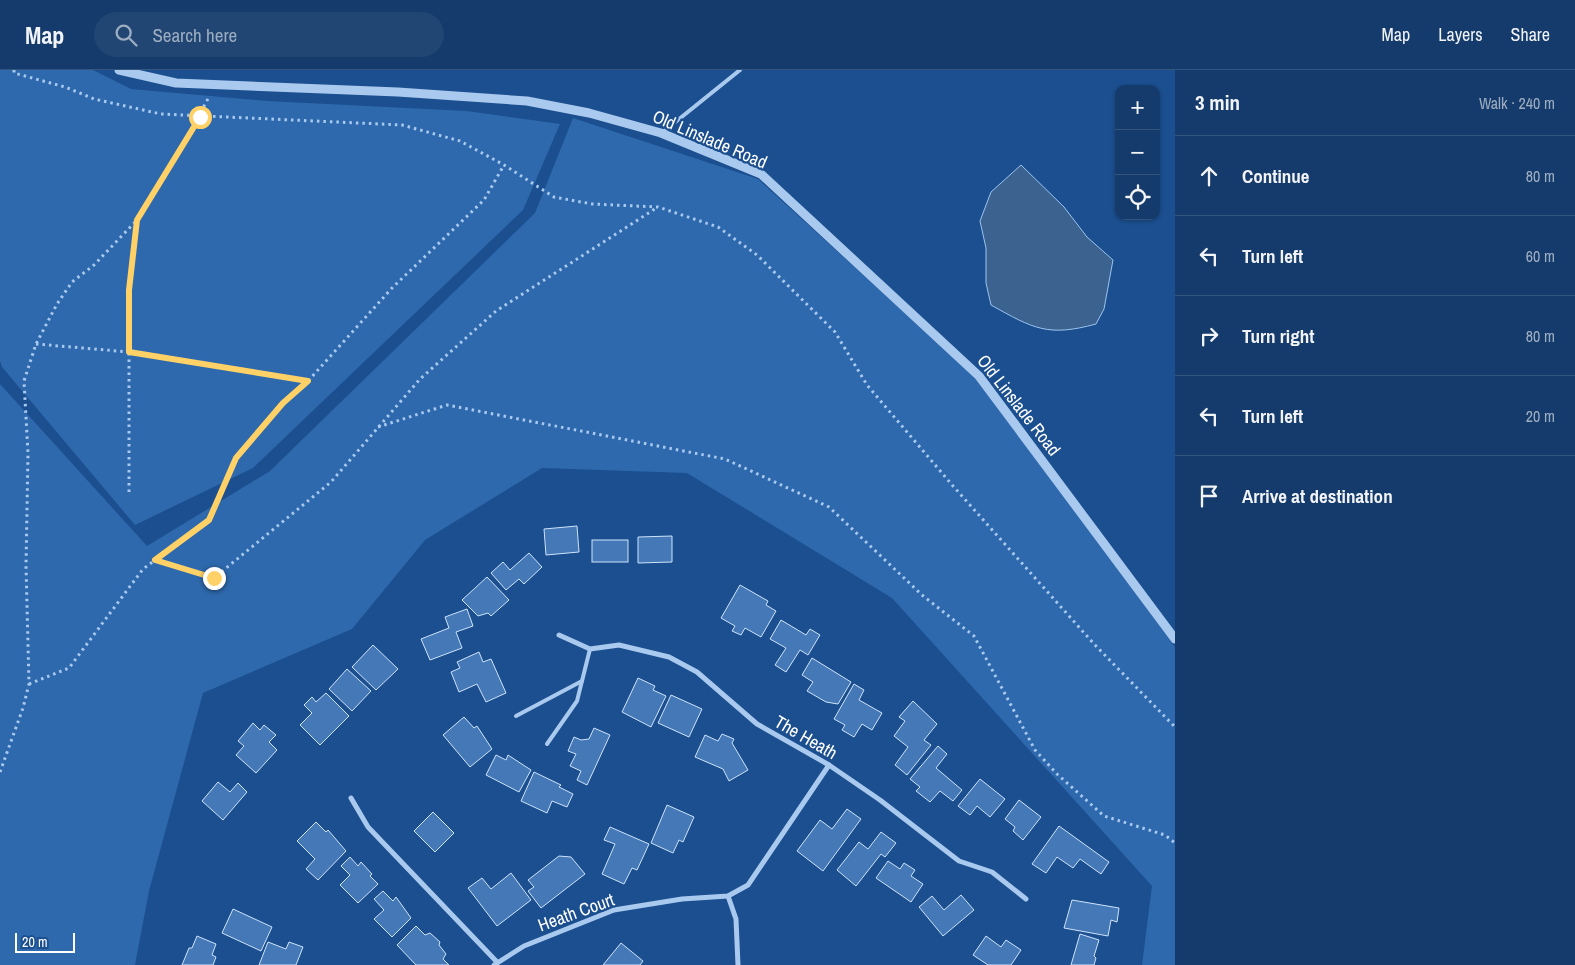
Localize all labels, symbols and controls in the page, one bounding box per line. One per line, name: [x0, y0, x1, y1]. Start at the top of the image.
search box: [94, 12, 444, 57]
text: Map: [25, 19, 64, 51]
icon: search: [112, 21, 140, 49]
text: Search here: [152, 22, 237, 48]
text: Map: [1382, 22, 1410, 47]
text: Layers: [1438, 22, 1483, 47]
text: Share: [1511, 22, 1550, 47]
map controls: [1115, 85, 1160, 220]
button: +: [1115, 85, 1160, 130]
text: 3 min: [1195, 88, 1240, 117]
text: Walk · 240 m: [1479, 92, 1555, 114]
street label: Old Linslade Road: [649, 104, 771, 174]
route start: [189, 106, 212, 129]
button: −: [1115, 130, 1160, 175]
icon: ahead: [1195, 162, 1223, 190]
text: Continue: [1242, 163, 1310, 189]
text: 80 m: [1526, 165, 1555, 187]
button: locate: [1115, 175, 1160, 220]
icon: left: [1195, 242, 1223, 270]
text: Turn left: [1242, 243, 1303, 269]
text: 60 m: [1526, 245, 1555, 267]
icon: right: [1195, 322, 1223, 350]
text: Turn right: [1242, 323, 1314, 349]
text: 80 m: [1526, 325, 1555, 347]
street label: Old Linslade Road: [972, 349, 1066, 461]
icon: left: [1195, 402, 1223, 430]
text: Turn left: [1242, 403, 1303, 429]
text: 20 m: [1526, 405, 1555, 427]
icon: arrive: [1195, 482, 1223, 510]
text: Arrive at destination: [1242, 483, 1393, 509]
route end: [203, 567, 226, 590]
street label: The Heath: [770, 709, 842, 765]
street label: Heath Court: [534, 887, 618, 937]
scale bar: [15, 930, 75, 953]
text: 20 m: [22, 933, 48, 951]

